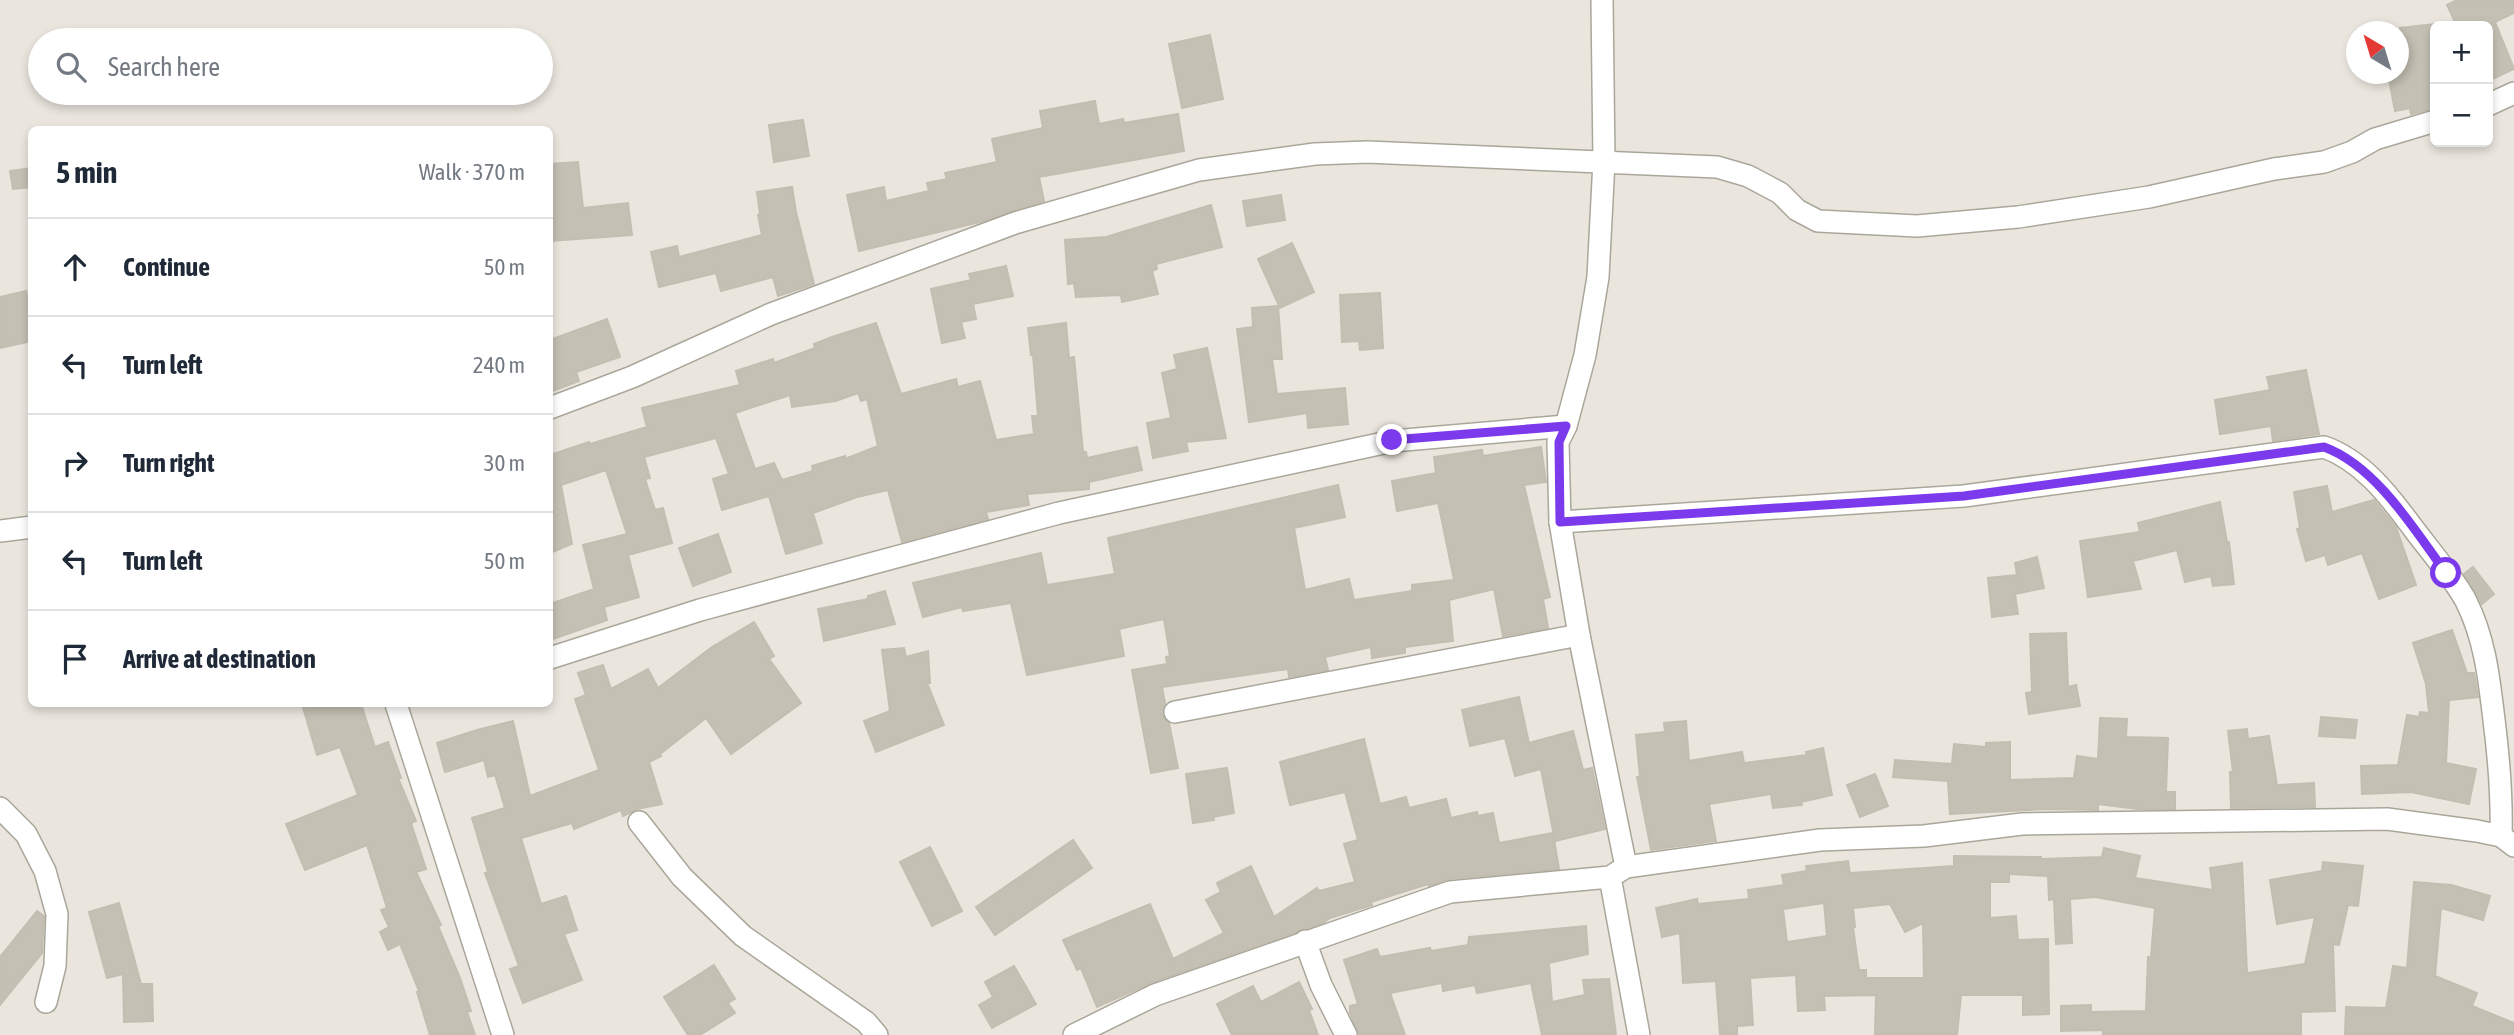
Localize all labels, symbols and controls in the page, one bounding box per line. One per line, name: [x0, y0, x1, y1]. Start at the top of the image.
north arrow: [2346, 21, 2409, 84]
map controls: [2430, 21, 2493, 147]
button: +: [2430, 21, 2493, 84]
search box: [28, 28, 553, 105]
icon: search: [52, 48, 90, 86]
text: Search here: [108, 52, 220, 82]
button: −: [2430, 84, 2493, 147]
text: 5 min: [56, 155, 117, 189]
text: Walk · 370 m: [419, 159, 525, 185]
icon: ahead: [56, 248, 94, 286]
text: Continue: [123, 252, 210, 282]
text: 50 m: [484, 254, 525, 280]
icon: left: [56, 346, 94, 384]
text: Turn left: [123, 350, 203, 380]
text: 240 m: [473, 352, 525, 378]
route end: [1376, 424, 1407, 455]
icon: right: [56, 444, 94, 482]
text: Turn right: [123, 448, 214, 478]
text: 30 m: [484, 450, 525, 476]
icon: left: [56, 542, 94, 580]
text: Turn left: [123, 546, 203, 576]
text: 50 m: [484, 548, 525, 574]
route start: [2430, 557, 2461, 588]
icon: arrive: [56, 640, 94, 678]
text: Arrive at destination: [123, 644, 316, 674]

